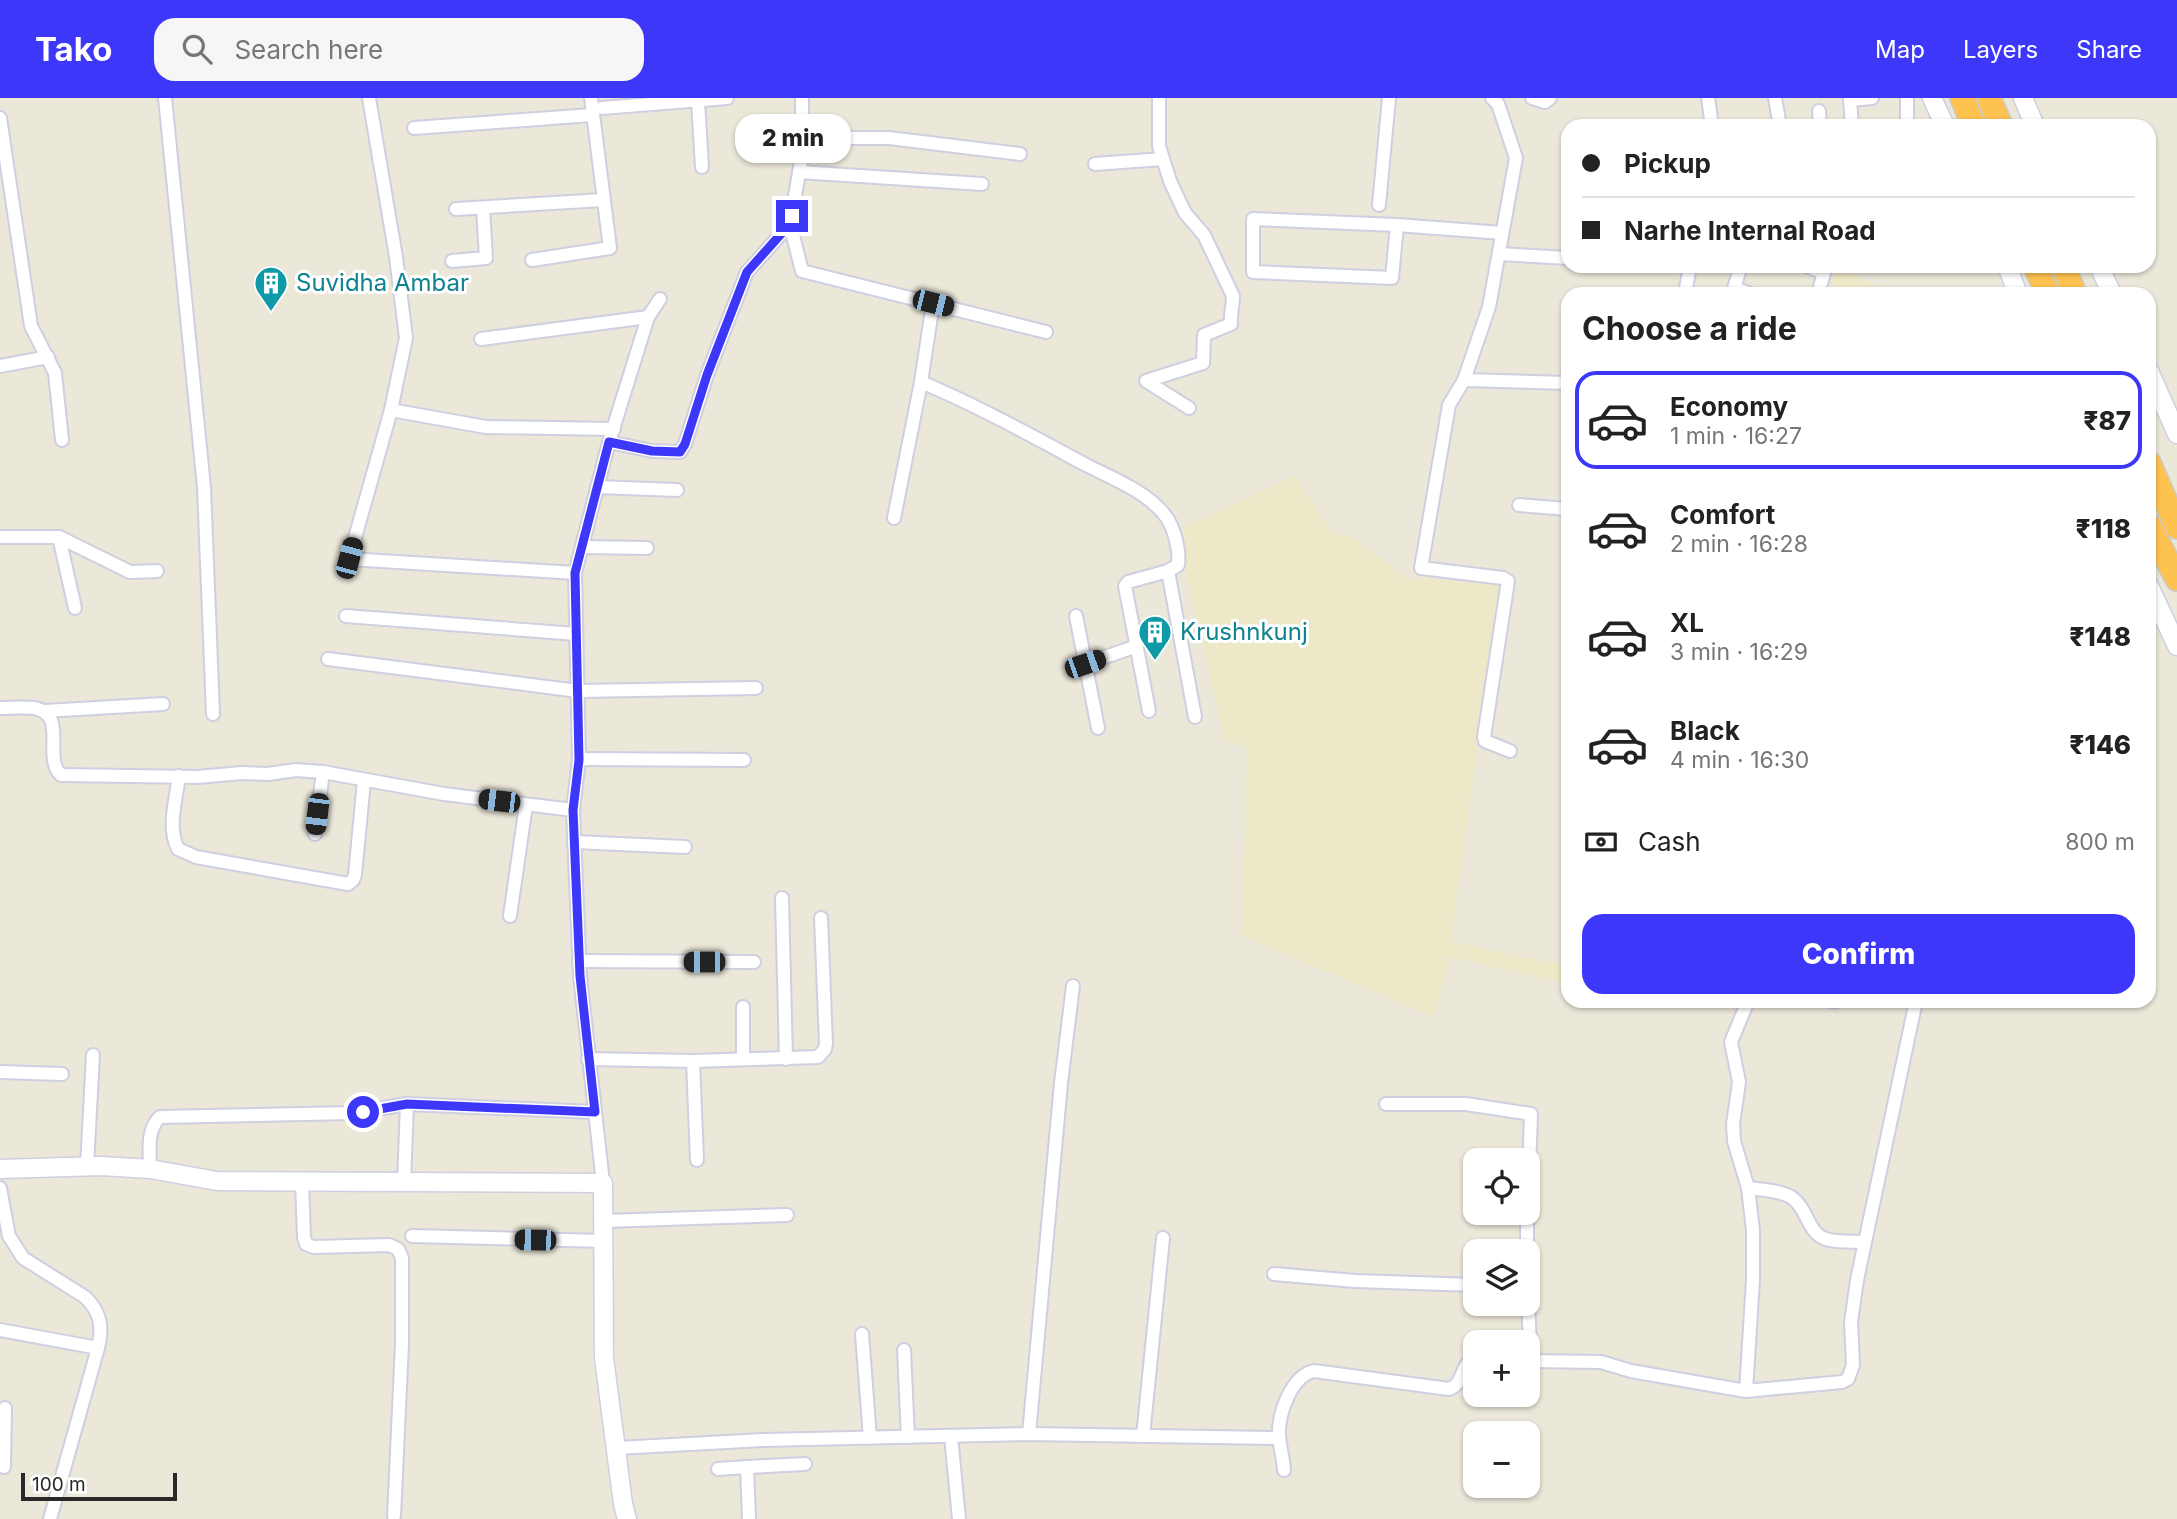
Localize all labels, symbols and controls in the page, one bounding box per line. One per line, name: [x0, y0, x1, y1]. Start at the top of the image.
search box: [154, 18, 644, 81]
text: Tako: [35, 29, 112, 69]
icon: search: [178, 30, 216, 68]
text: Search here: [234, 34, 383, 65]
text: Map: [1875, 35, 1925, 64]
text: Layers: [1963, 35, 2038, 64]
text: Share: [2076, 35, 2142, 64]
callout: 2 min: [734, 115, 850, 164]
text: 2 min: [762, 124, 824, 152]
text: Pickup: [1624, 148, 1711, 179]
route end: [776, 200, 808, 232]
text: Narhe Internal Road: [1624, 215, 1876, 246]
building icon: Suvidha Ambar: [252, 264, 290, 313]
place label: Suvidha Ambar: [296, 268, 469, 297]
car: [911, 288, 956, 318]
text: Choose a ride: [1582, 309, 1797, 348]
icon: car: [1586, 389, 1649, 452]
text: Economy: [1670, 391, 1788, 422]
text: ₹87: [2083, 405, 2131, 436]
text: 1 min · 16:27: [1670, 422, 1802, 450]
icon: car: [1586, 497, 1649, 560]
text: Comfort: [1670, 499, 1775, 530]
text: ₹118: [2076, 513, 2131, 544]
text: 2 min · 16:28: [1670, 530, 1808, 558]
car: [334, 535, 365, 581]
icon: car: [1586, 605, 1649, 668]
text: XL: [1670, 607, 1704, 638]
building icon: Krushnkunj: [1136, 613, 1174, 662]
place label: Krushnkunj: [1180, 617, 1308, 646]
text: ₹148: [2069, 621, 2131, 652]
text: 3 min · 16:29: [1670, 638, 1808, 666]
car: [1062, 647, 1109, 681]
icon: car: [1586, 713, 1649, 776]
text: Black: [1670, 715, 1740, 746]
text: ₹146: [2069, 729, 2131, 760]
text: 4 min · 16:30: [1670, 746, 1809, 774]
car: [477, 788, 522, 814]
car: [305, 792, 330, 836]
icon: cash: [1582, 823, 1620, 861]
text: Cash: [1638, 826, 1701, 857]
text: 800 m: [2065, 828, 2135, 856]
button: Confirm: [1582, 914, 2135, 994]
car: [684, 952, 726, 973]
route start: [347, 1096, 379, 1128]
map controls: [1463, 1148, 1540, 1498]
button: locate: [1463, 1148, 1540, 1225]
car: [514, 1229, 557, 1251]
button: layers: [1463, 1239, 1540, 1316]
button: +: [1463, 1330, 1540, 1407]
button: −: [1463, 1421, 1540, 1498]
scale bar: [21, 1470, 177, 1502]
text: 100 m: [32, 1473, 86, 1496]

